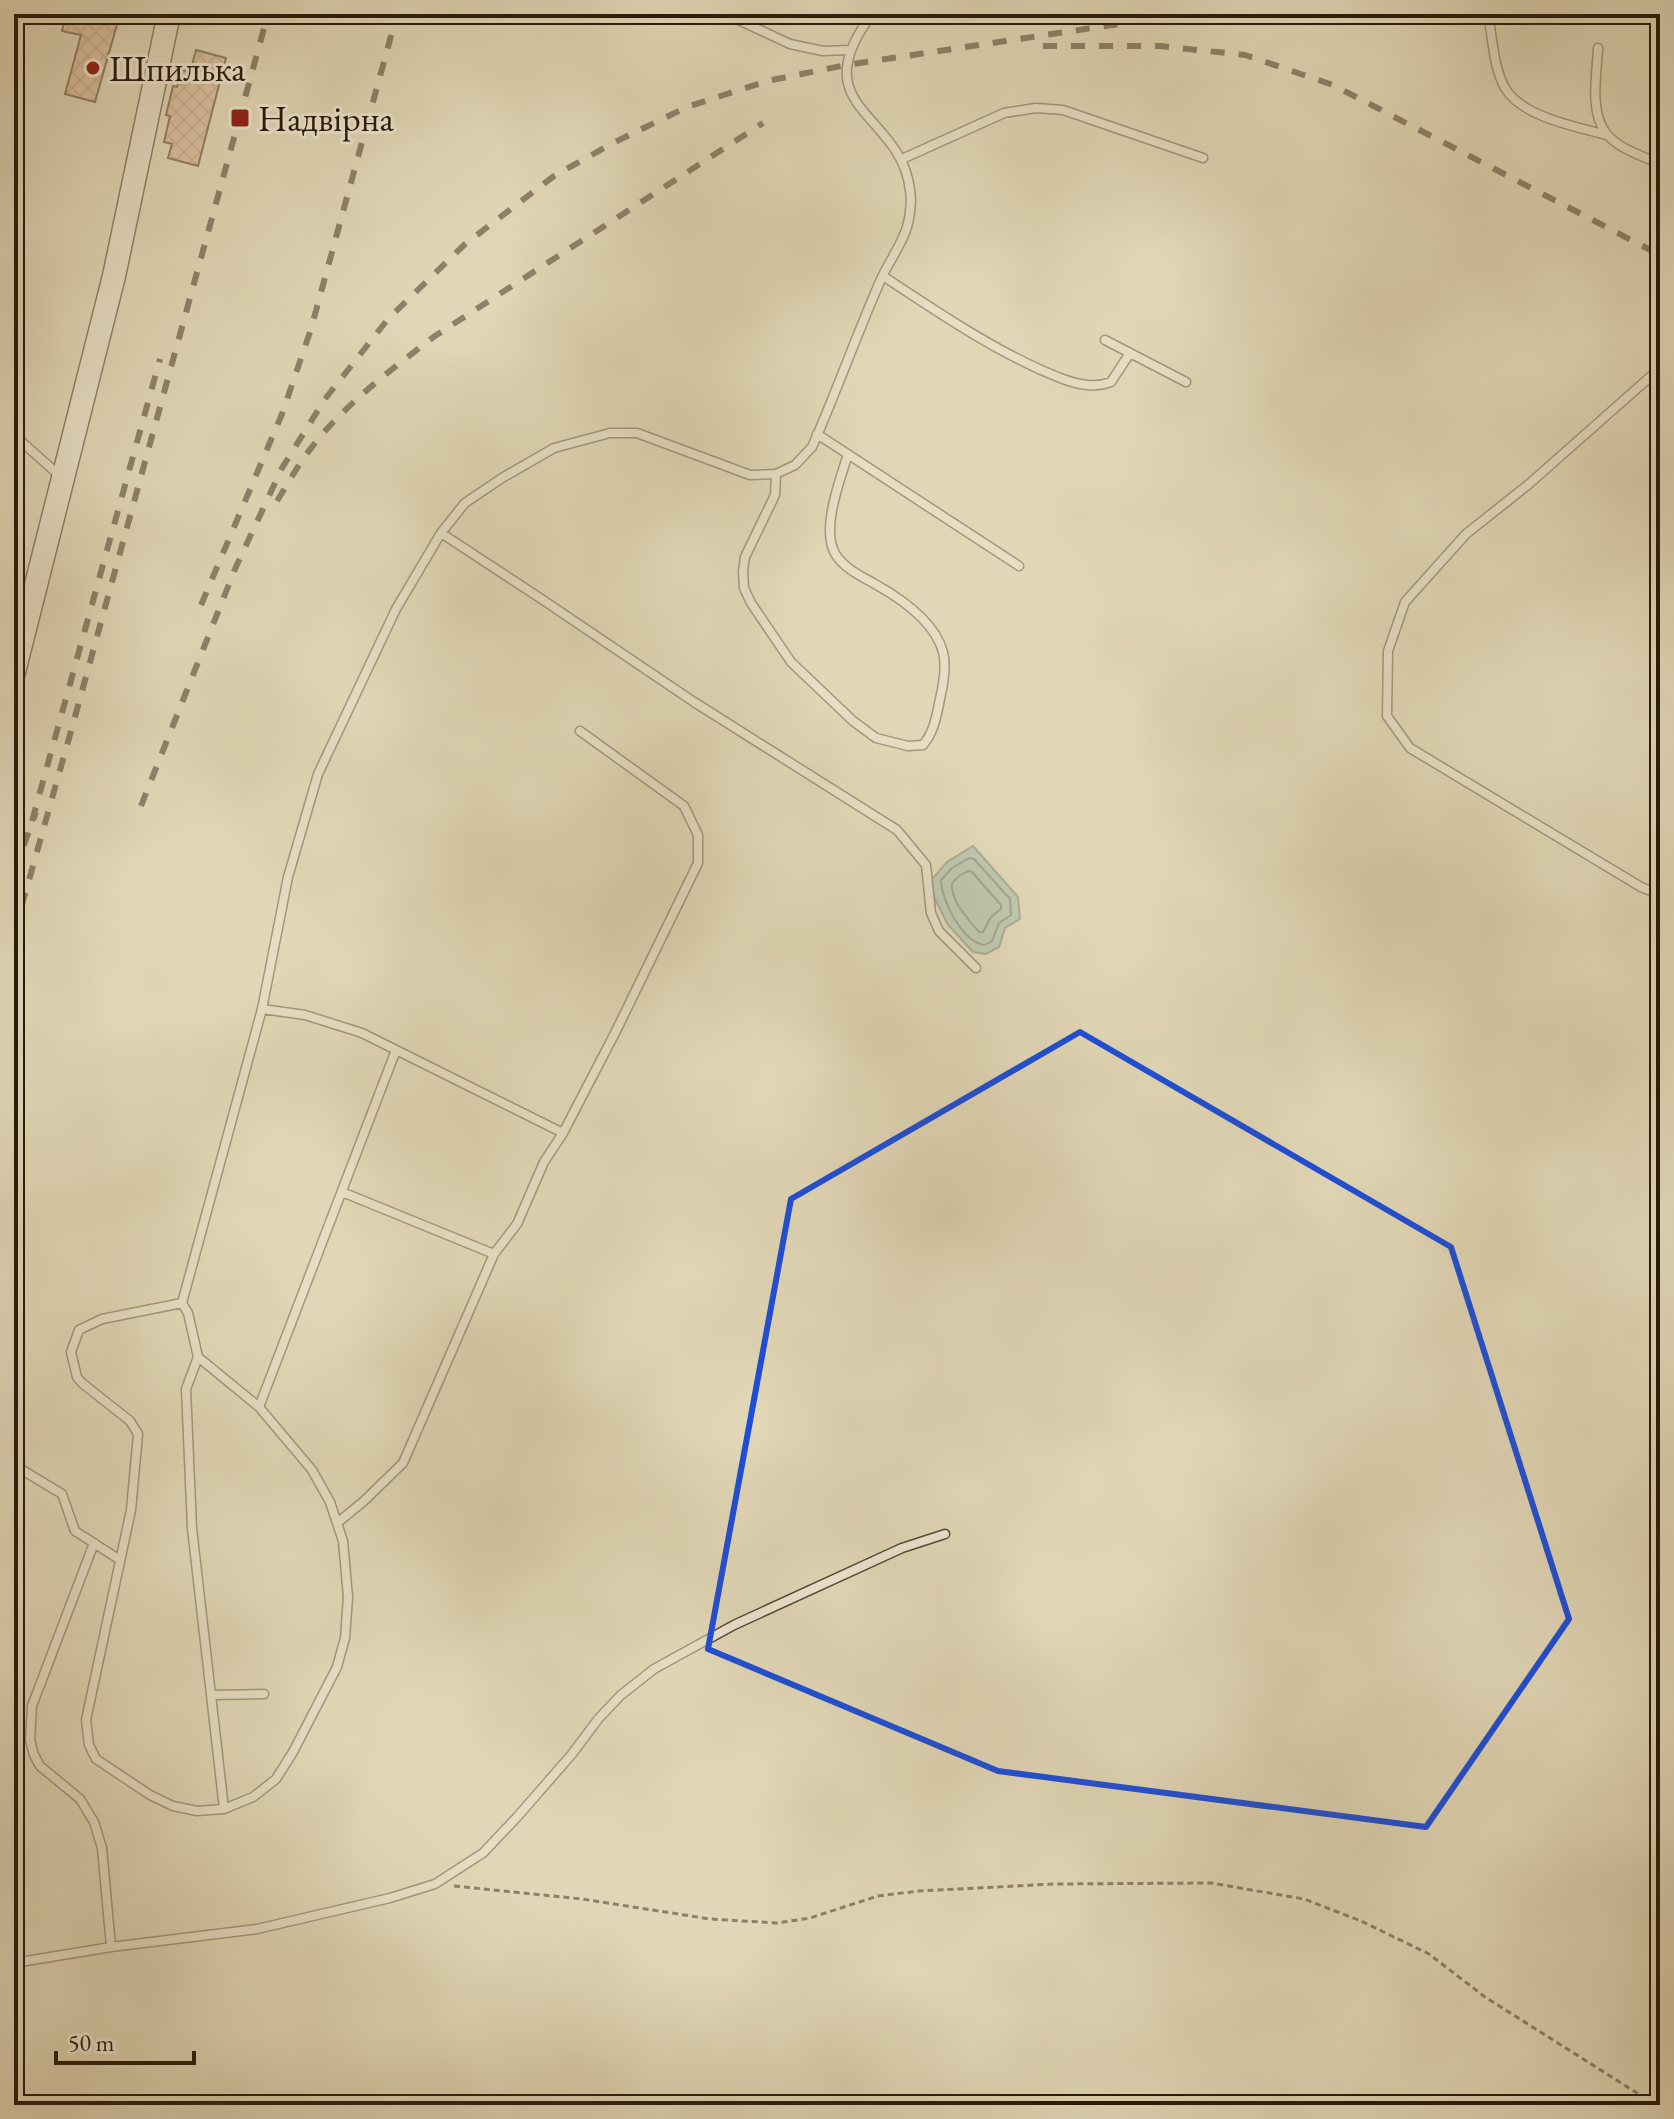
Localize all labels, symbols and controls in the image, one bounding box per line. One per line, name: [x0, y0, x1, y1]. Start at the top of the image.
place label: Шпилька: [109, 45, 246, 92]
marker: Шпилька: [84, 59, 102, 77]
place label: Надвірна: [258, 95, 394, 142]
marker: Надвірна: [229, 107, 251, 129]
scale bar: [56, 2015, 194, 2065]
text: 50 m: [68, 2027, 115, 2058]

